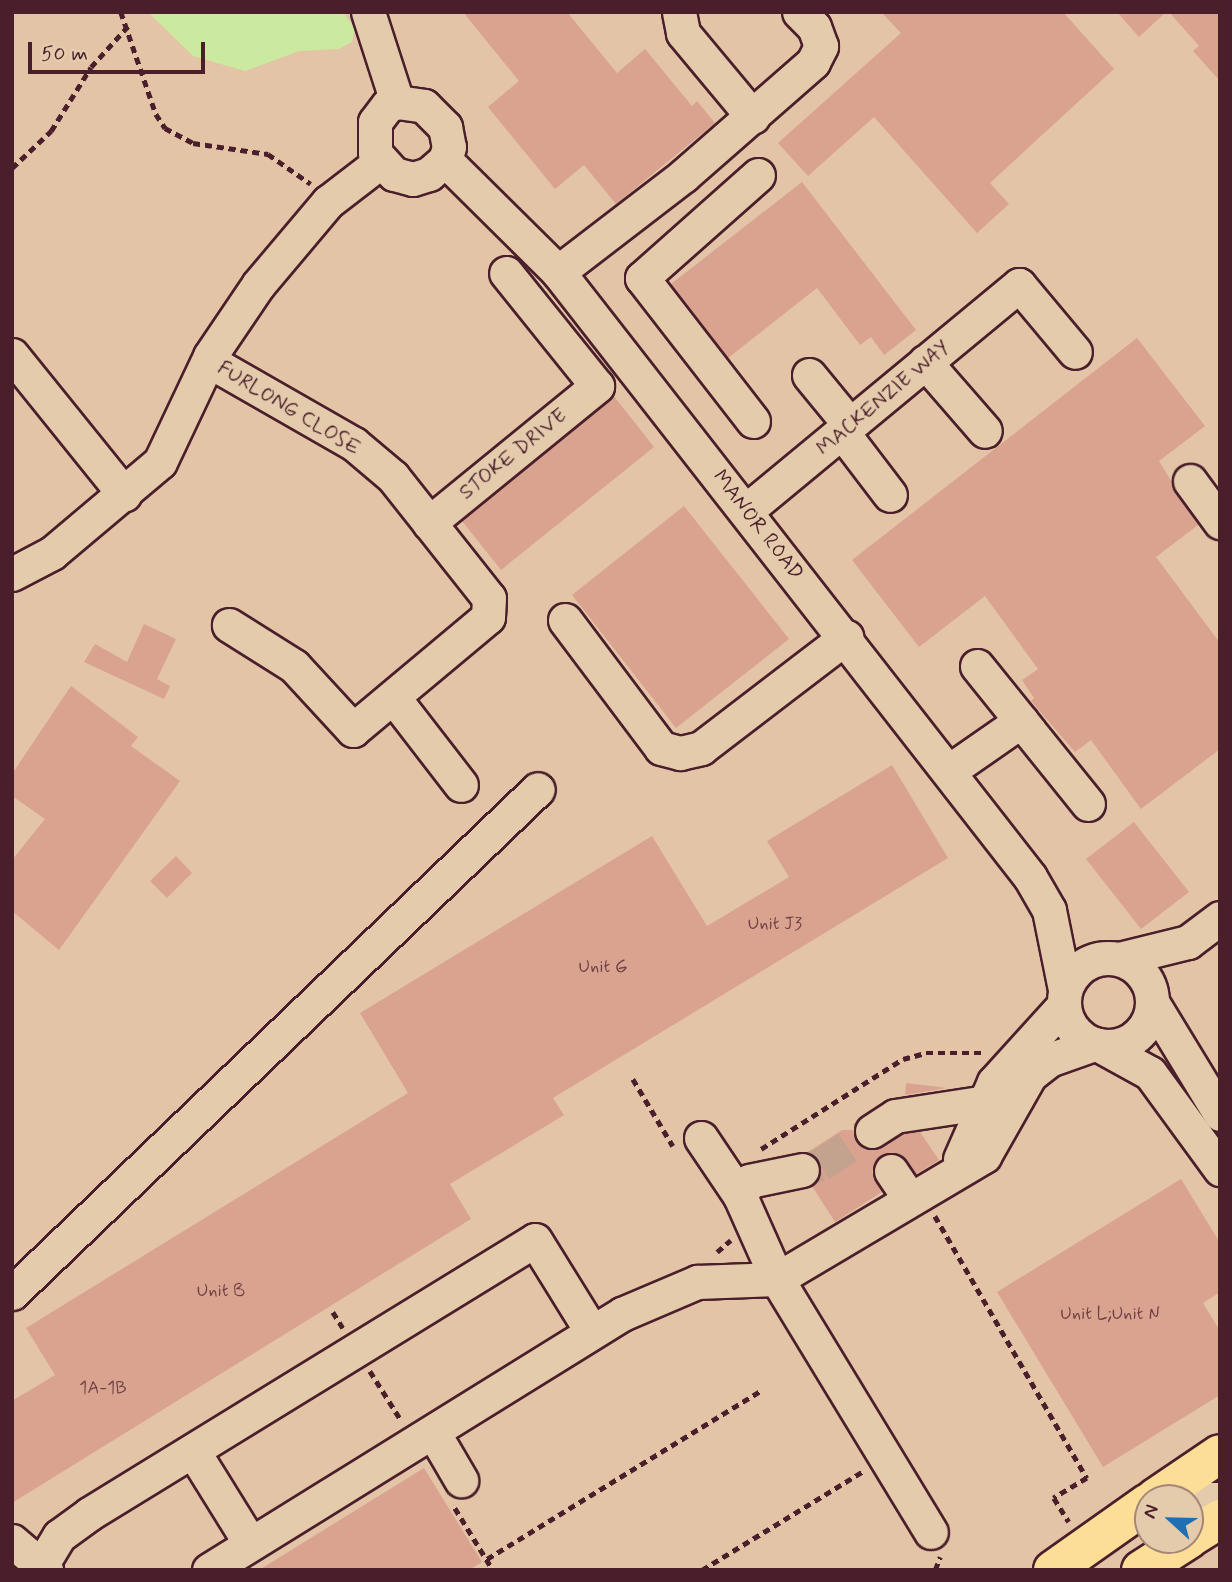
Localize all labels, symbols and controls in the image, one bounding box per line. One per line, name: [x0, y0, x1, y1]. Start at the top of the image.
scale bar: [32, 28, 208, 72]
text: 50 m: [41, 40, 88, 68]
street label: MACKENZIE WAY: [811, 335, 955, 461]
street label: FURLONG CLOSE: [213, 355, 365, 461]
street label: STOKE DRIVE: [451, 401, 575, 507]
street label: MANOR ROAD: [707, 465, 809, 585]
house number: Unit J3: [747, 913, 803, 935]
house number: Unit G: [579, 956, 627, 978]
house number: Unit B: [197, 1280, 245, 1302]
house number: Unit L;Unit N: [1060, 1303, 1160, 1325]
house number: 1A-1B: [79, 1377, 127, 1399]
north arrow: [1134, 1484, 1204, 1554]
text: N: [1137, 1501, 1165, 1522]

